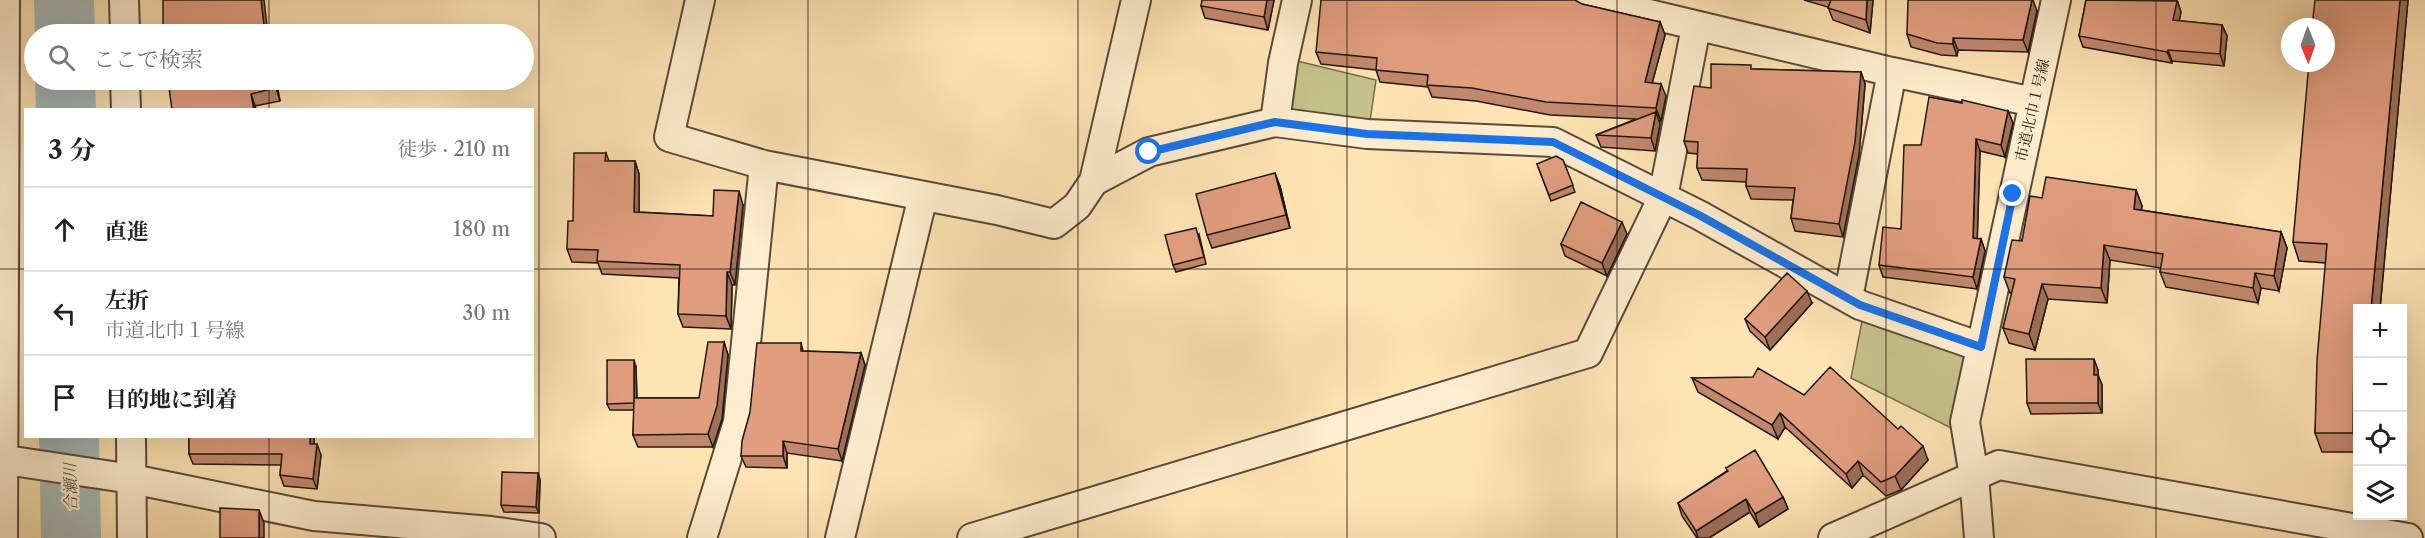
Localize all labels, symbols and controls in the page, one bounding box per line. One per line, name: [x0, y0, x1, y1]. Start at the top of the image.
north arrow: [2281, 18, 2335, 72]
search box: [24, 24, 534, 90]
icon: search: [45, 41, 78, 74]
text: ここで検索: [93, 46, 203, 73]
street label: 市道北巾１号線: [2011, 57, 2053, 163]
text: 3 分: [48, 134, 95, 166]
text: 徒歩 · 210 m: [397, 137, 510, 161]
route start: [1135, 138, 1161, 164]
route end: [1999, 180, 2025, 206]
icon: ahead: [48, 213, 81, 246]
text: 180 m: [453, 217, 510, 241]
text: 直進: [105, 218, 149, 245]
text: 左折: [105, 287, 149, 314]
icon: left: [48, 297, 81, 330]
text: 30 m: [462, 301, 510, 325]
map controls: [2353, 304, 2407, 520]
button: +: [2353, 304, 2407, 358]
text: 市道北巾１号線: [105, 318, 245, 342]
button: −: [2353, 358, 2407, 412]
icon: arrive: [48, 381, 81, 414]
text: 目的地に到着: [105, 386, 237, 413]
button: locate: [2353, 412, 2407, 466]
water label: 合瀬川: [60, 461, 80, 511]
button: layers: [2353, 466, 2407, 520]

